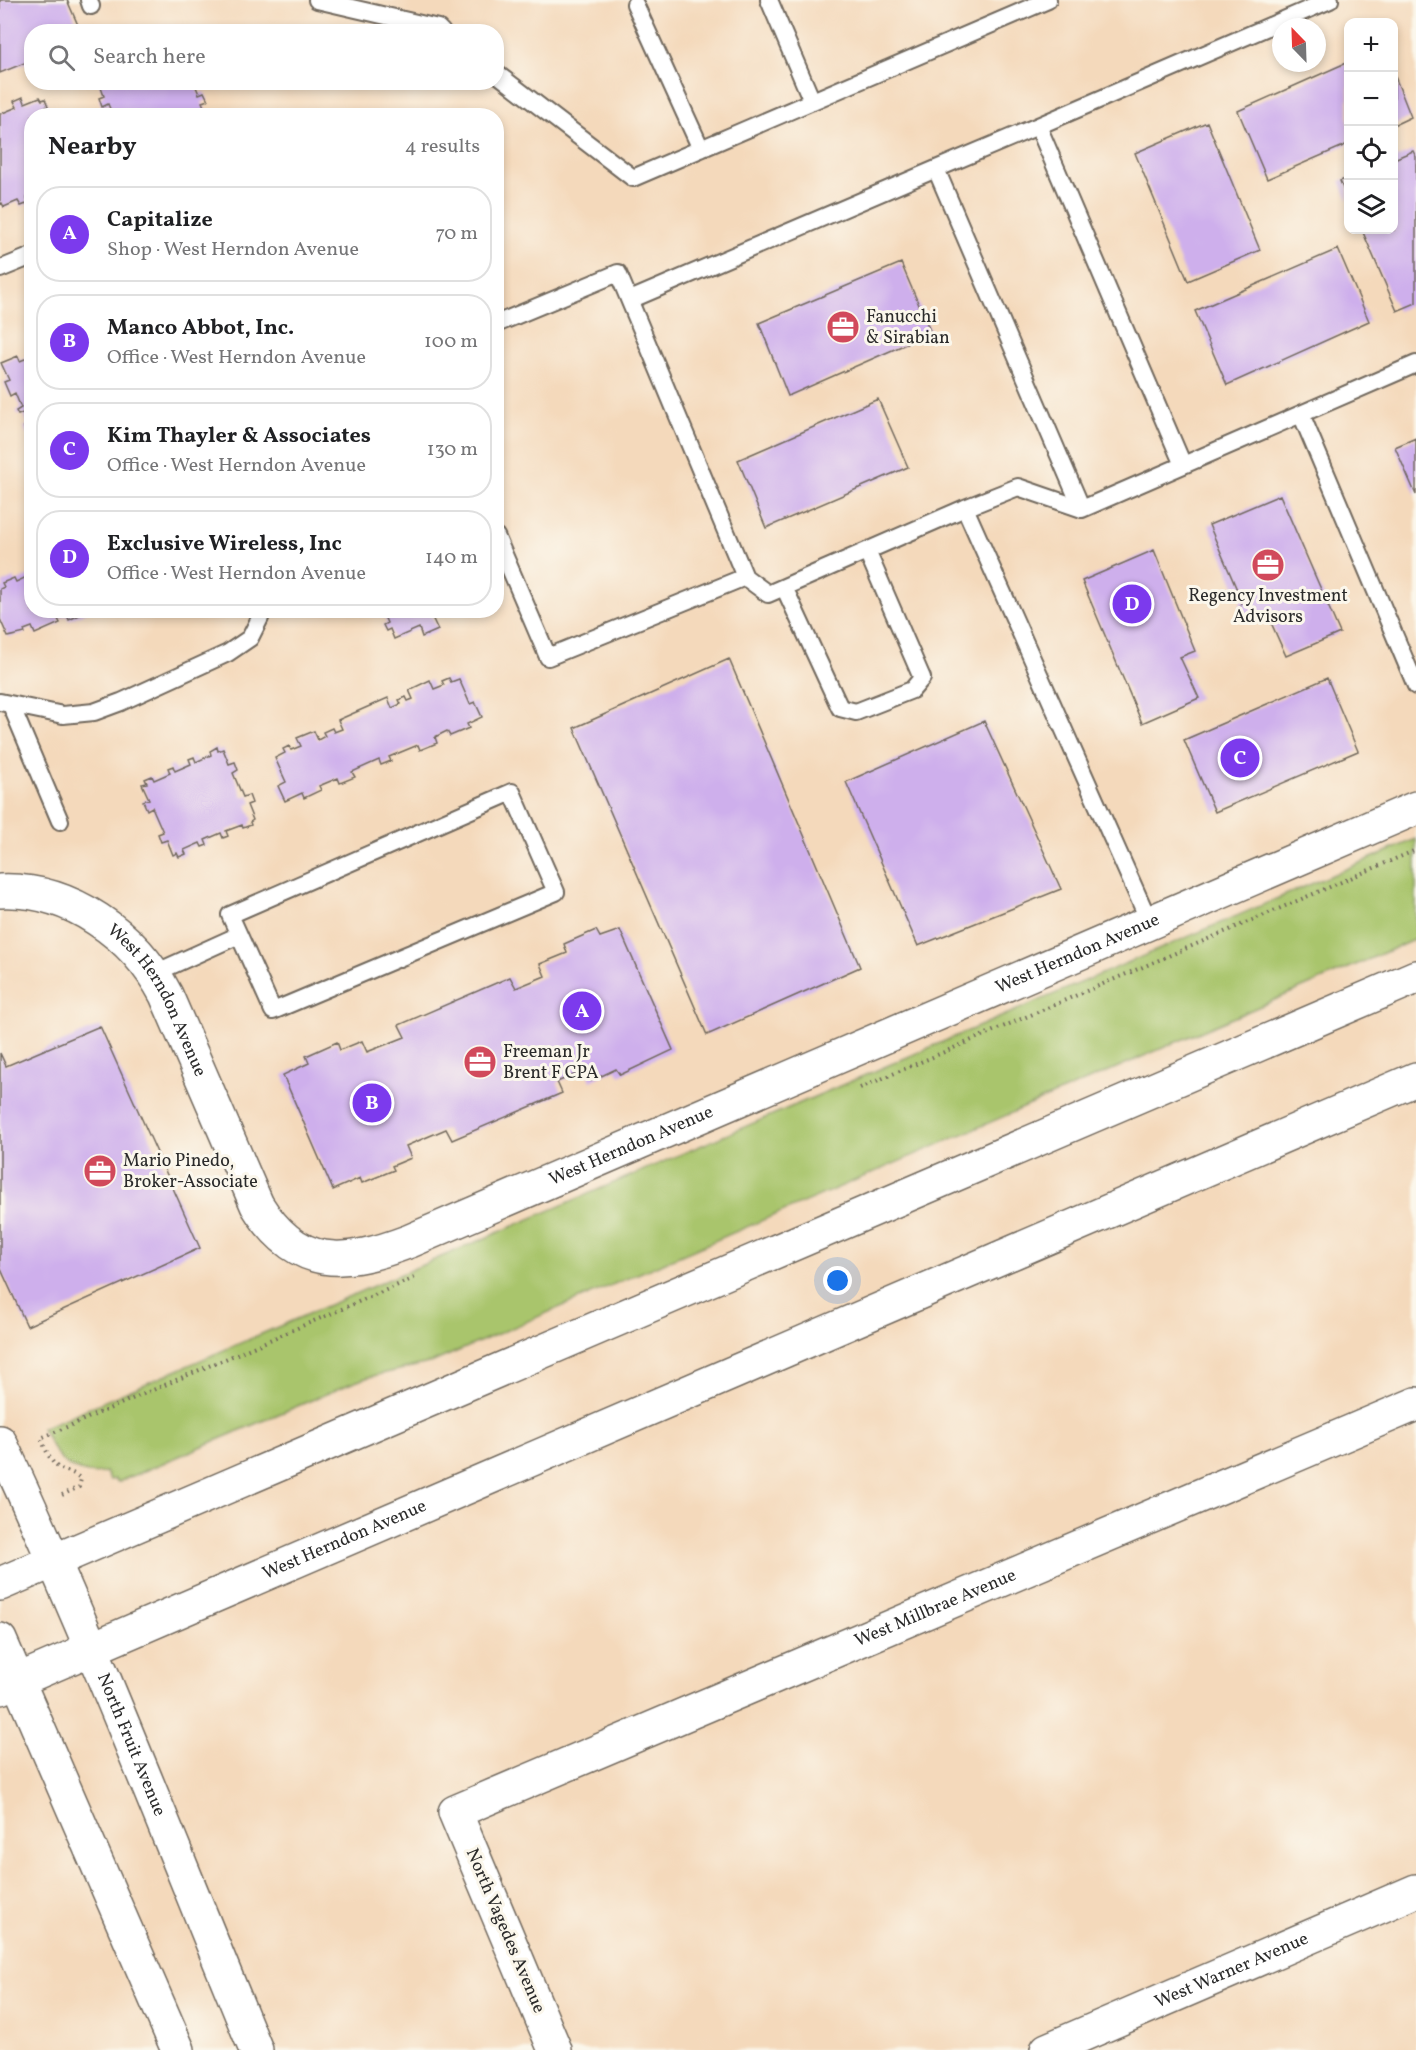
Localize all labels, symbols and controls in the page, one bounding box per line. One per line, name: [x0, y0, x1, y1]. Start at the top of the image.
north arrow: [1272, 18, 1326, 72]
map controls: [1344, 18, 1398, 234]
button: +: [1344, 18, 1398, 72]
search box: [24, 24, 504, 90]
icon: search: [45, 41, 78, 74]
text: Search here: [93, 42, 206, 73]
button: −: [1344, 72, 1398, 126]
button: locate: [1344, 126, 1398, 180]
text: Nearby: [48, 129, 137, 165]
text: 4 results: [405, 133, 480, 161]
button: layers: [1344, 180, 1398, 234]
text: Capitalize: [107, 205, 213, 236]
text: A: [62, 220, 77, 248]
text: 70 m: [435, 220, 478, 248]
text: Shop · West Herndon Avenue: [107, 236, 359, 264]
place label: Fanucchi & Sirabian: [866, 305, 950, 351]
office icon: Fanucchi & Sirabian: [825, 309, 861, 345]
text: Manco Abbot, Inc.: [107, 313, 294, 344]
text: B: [63, 328, 76, 356]
text: 100 m: [424, 328, 478, 356]
text: Office · West Herndon Avenue: [107, 344, 366, 372]
text: Kim Thayler & Associates: [107, 421, 371, 452]
text: C: [63, 436, 76, 464]
text: 130 m: [427, 436, 478, 464]
text: Office · West Herndon Avenue: [107, 452, 366, 480]
text: Exclusive Wireless, Inc: [107, 529, 342, 560]
text: D: [62, 544, 77, 572]
text: 140 m: [425, 544, 478, 572]
office icon: Regency Investment Advisors: [1250, 547, 1286, 583]
text: Office · West Herndon Avenue: [107, 560, 366, 588]
pin: D: [1112, 582, 1152, 626]
place label: Regency Investment Advisors: [1188, 584, 1348, 630]
pin: C: [1220, 736, 1260, 780]
street label: West Herndon Avenue: [992, 907, 1163, 1000]
street label: West Herndon Avenue: [102, 918, 212, 1081]
pin: A: [562, 988, 602, 1034]
place label: Freeman Jr Brent F CPA: [503, 1040, 599, 1086]
office icon: Freeman Jr Brent F CPA: [462, 1044, 498, 1080]
pin: B: [352, 1080, 392, 1126]
street label: West Herndon Avenue: [545, 1100, 717, 1192]
place label: Mario Pinedo, Broker-Associate: [123, 1149, 258, 1195]
office icon: Mario Pinedo, Broker-Associate: [82, 1153, 118, 1189]
your location: [823, 1266, 852, 1295]
street label: West Herndon Avenue: [259, 1494, 430, 1586]
street label: West Millbrae Avenue: [851, 1563, 1020, 1653]
street label: North Fruit Avenue: [91, 1669, 172, 1820]
street label: North Vagedes Avenue: [459, 1845, 551, 2017]
street label: West Warner Avenue: [1151, 1926, 1312, 2015]

